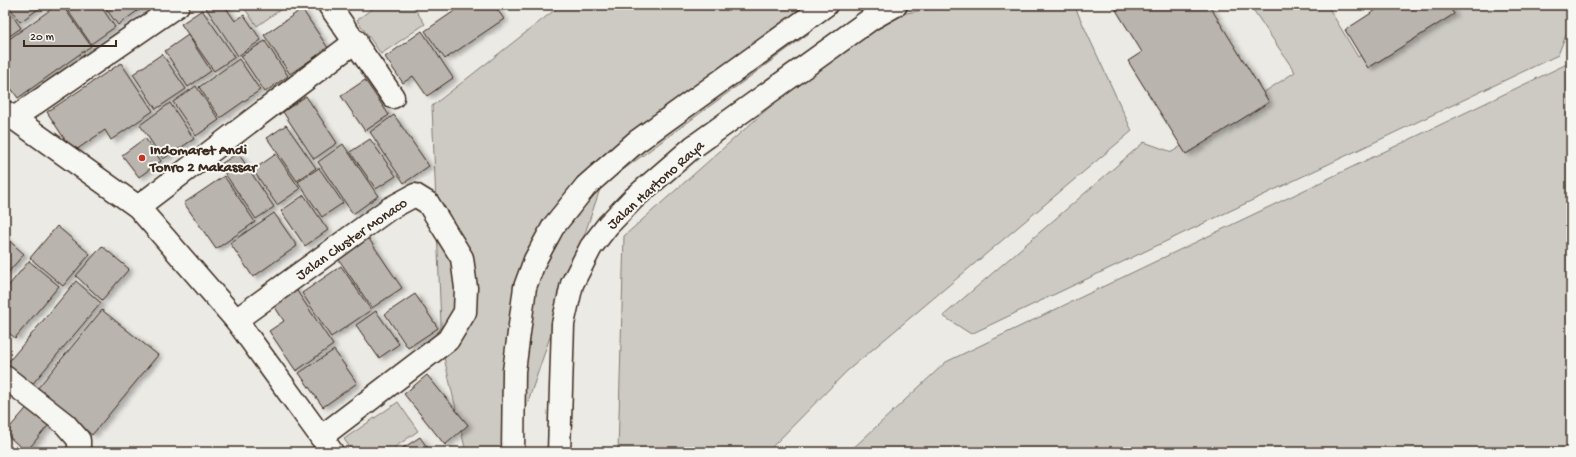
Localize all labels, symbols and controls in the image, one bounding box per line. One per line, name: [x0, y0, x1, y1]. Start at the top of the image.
scale bar: [24, 22, 116, 48]
text: 20 m: [30, 31, 55, 45]
street label: Jalan Hartono Raya: [604, 137, 709, 234]
place label: Indomaret Andi Tonro 2 Makassar: [149, 142, 258, 177]
marker: Indomaret Andi Tonro 2 Makassar: [137, 153, 147, 163]
street label: Jalan Cluster Monaco: [293, 194, 411, 285]

